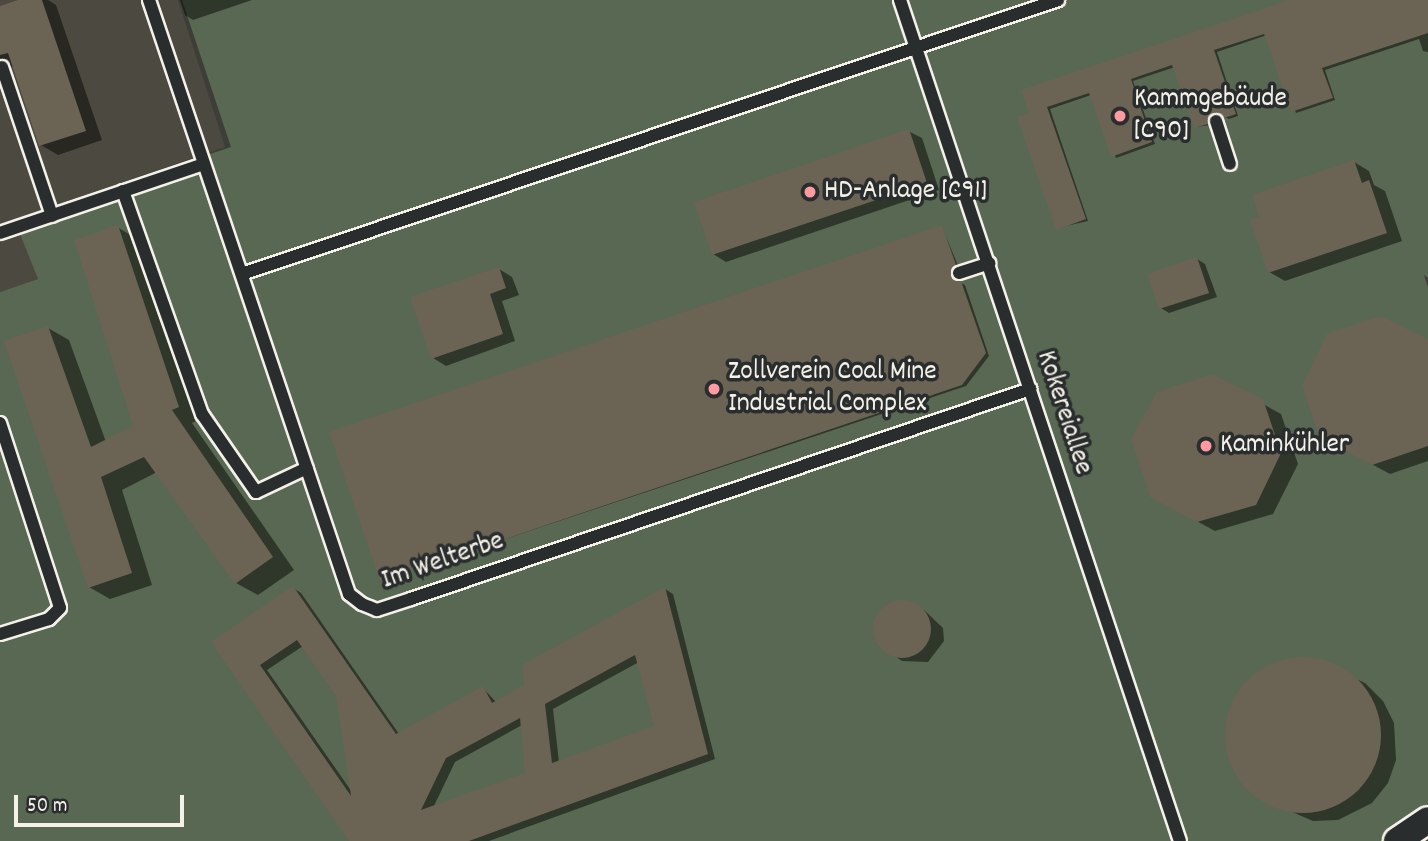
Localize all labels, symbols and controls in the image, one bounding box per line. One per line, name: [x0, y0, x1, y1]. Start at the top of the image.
place label: Kammgebäude [C90]: [1134, 83, 1287, 149]
marker: Kammgebäude [C90]: [1112, 108, 1128, 124]
place label: HD-Anlage [C91]: [824, 175, 987, 209]
marker: HD-Anlage [C91]: [802, 184, 818, 200]
street label: Kokereiallee: [1027, 347, 1099, 479]
place label: Zollverein Coal Mine Industrial Complex: [728, 356, 937, 422]
marker: Zollverein Coal Mine Industrial Complex: [706, 381, 722, 397]
place label: Kaminkühler: [1220, 429, 1349, 463]
marker: Kaminkühler: [1198, 438, 1214, 454]
street label: Im Welterbe: [378, 525, 508, 599]
scale bar: [18, 782, 187, 826]
text: 50 m: [27, 792, 67, 822]

